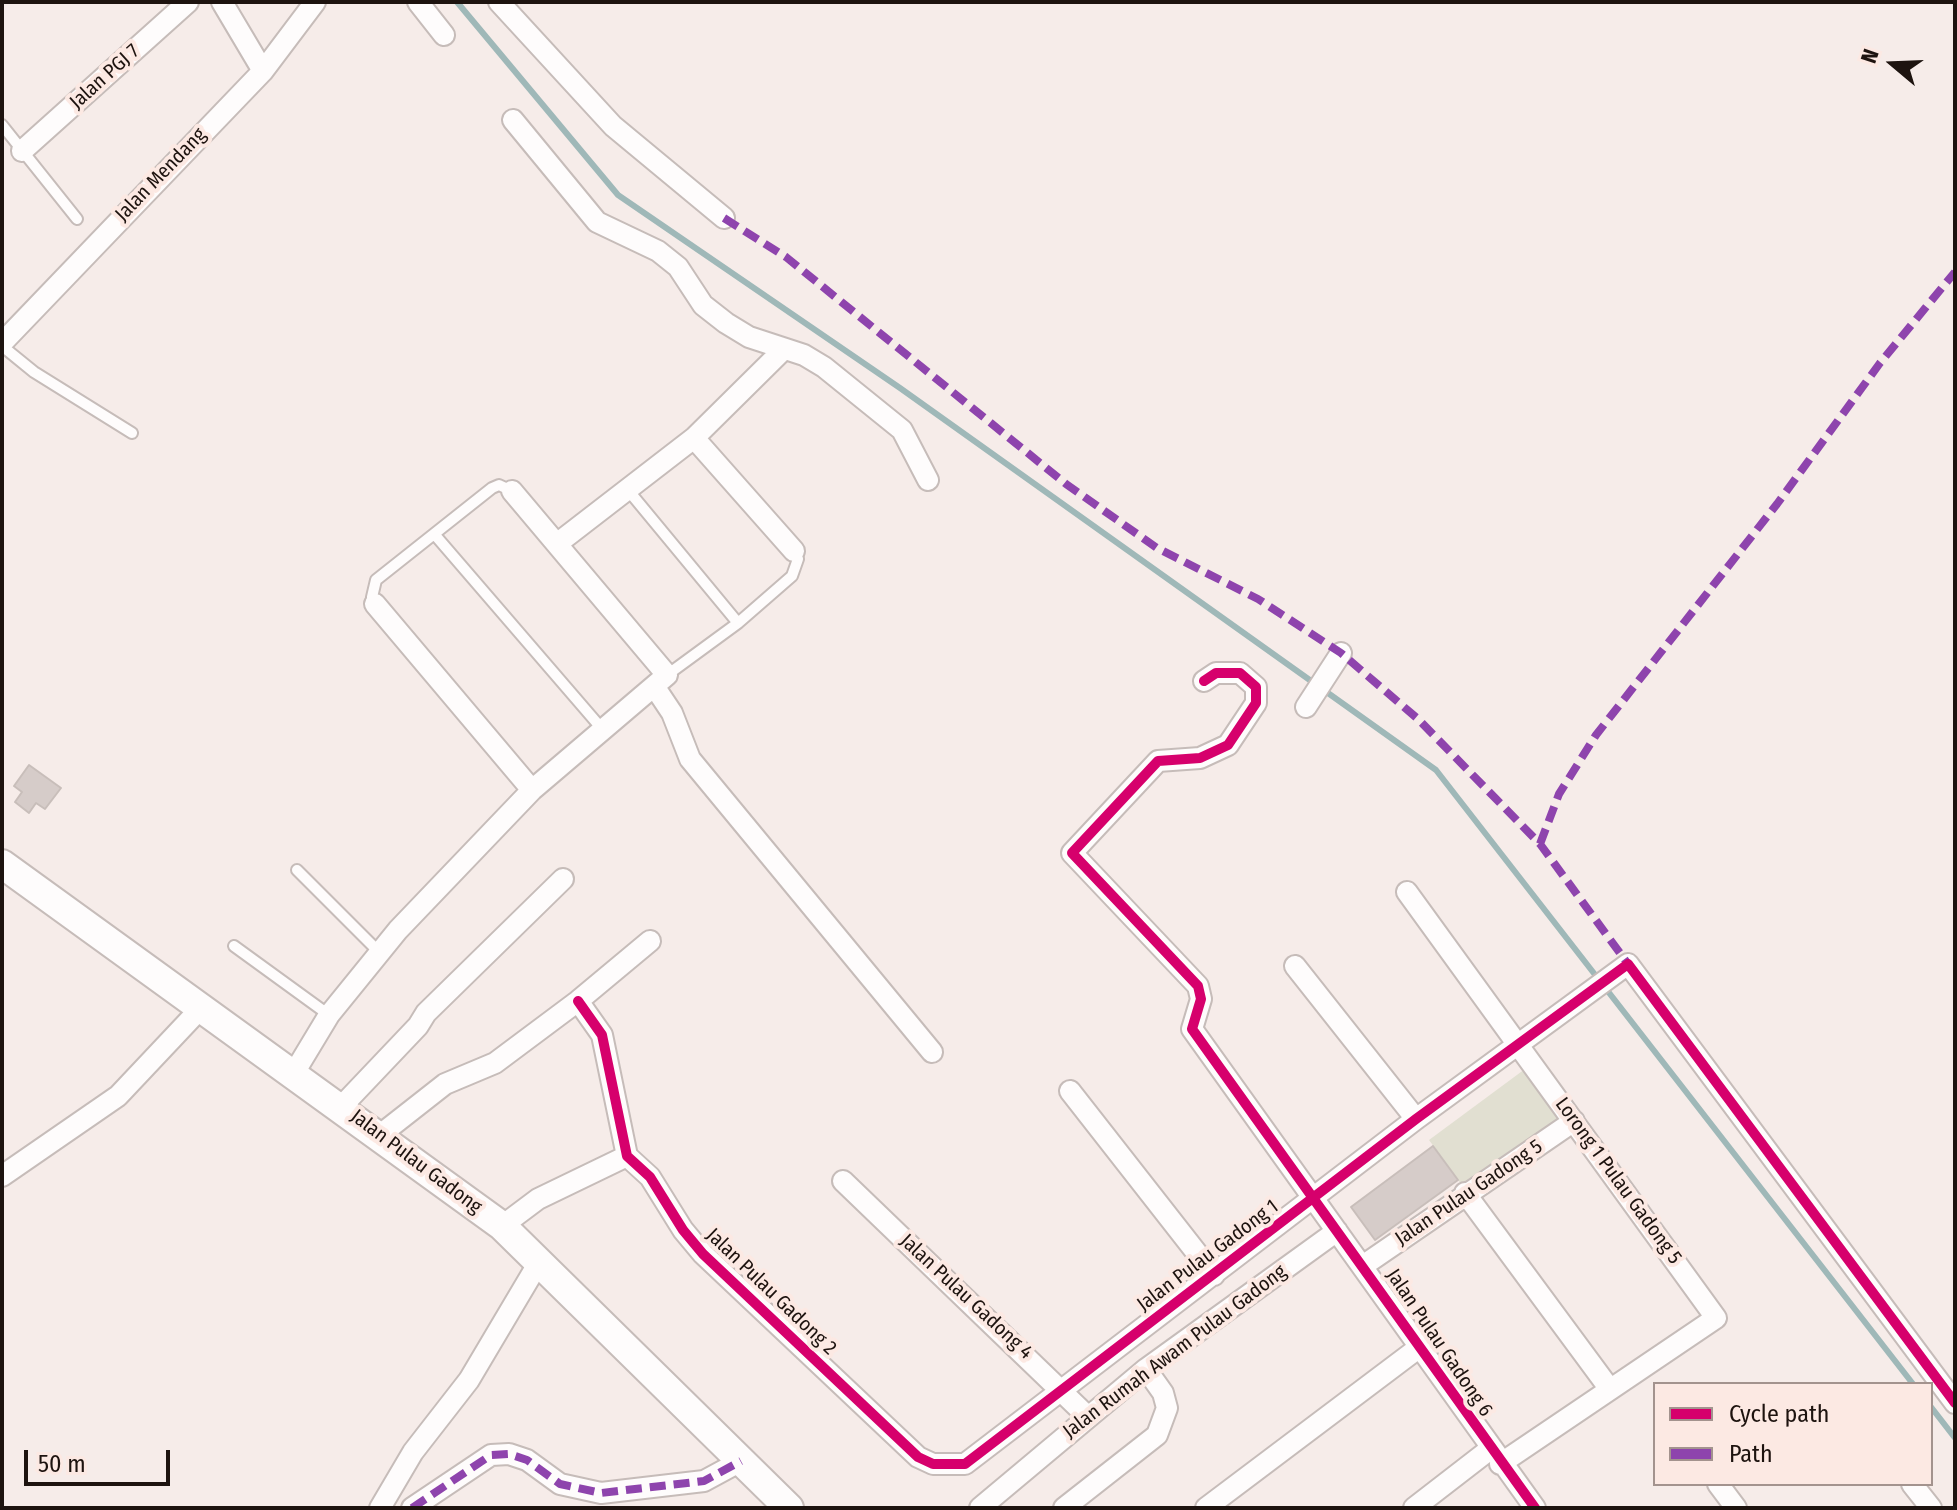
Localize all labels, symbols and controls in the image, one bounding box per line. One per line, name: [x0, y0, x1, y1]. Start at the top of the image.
north arrow: [1853, 24, 1933, 104]
street label: Jalan PGJ 7: [65, 40, 145, 114]
text: N: [1855, 45, 1885, 67]
street label: Jalan Mendang: [111, 123, 211, 227]
street label: Lorong 1 Pulau Gadong 5: [1550, 1093, 1686, 1269]
street label: Jalan Pulau Gadong: [346, 1105, 486, 1219]
street label: Jalan Pulau Gadong 5: [1391, 1135, 1547, 1251]
street label: Jalan Pulau Gadong 1: [1133, 1195, 1283, 1317]
street label: Jalan Pulau Gadong 2: [701, 1224, 841, 1360]
street label: Jalan Pulau Gadong 4: [895, 1229, 1037, 1365]
street label: Jalan Rumah Awam Pulau Gadong: [1059, 1260, 1291, 1444]
street label: Jalan Pulau Gadong 6: [1381, 1265, 1497, 1421]
legend: [1653, 1382, 1933, 1486]
text: Cycle path: [1729, 1400, 1829, 1428]
scale bar: [28, 1434, 174, 1484]
text: Path: [1729, 1440, 1773, 1468]
text: 50 m: [38, 1450, 86, 1478]

